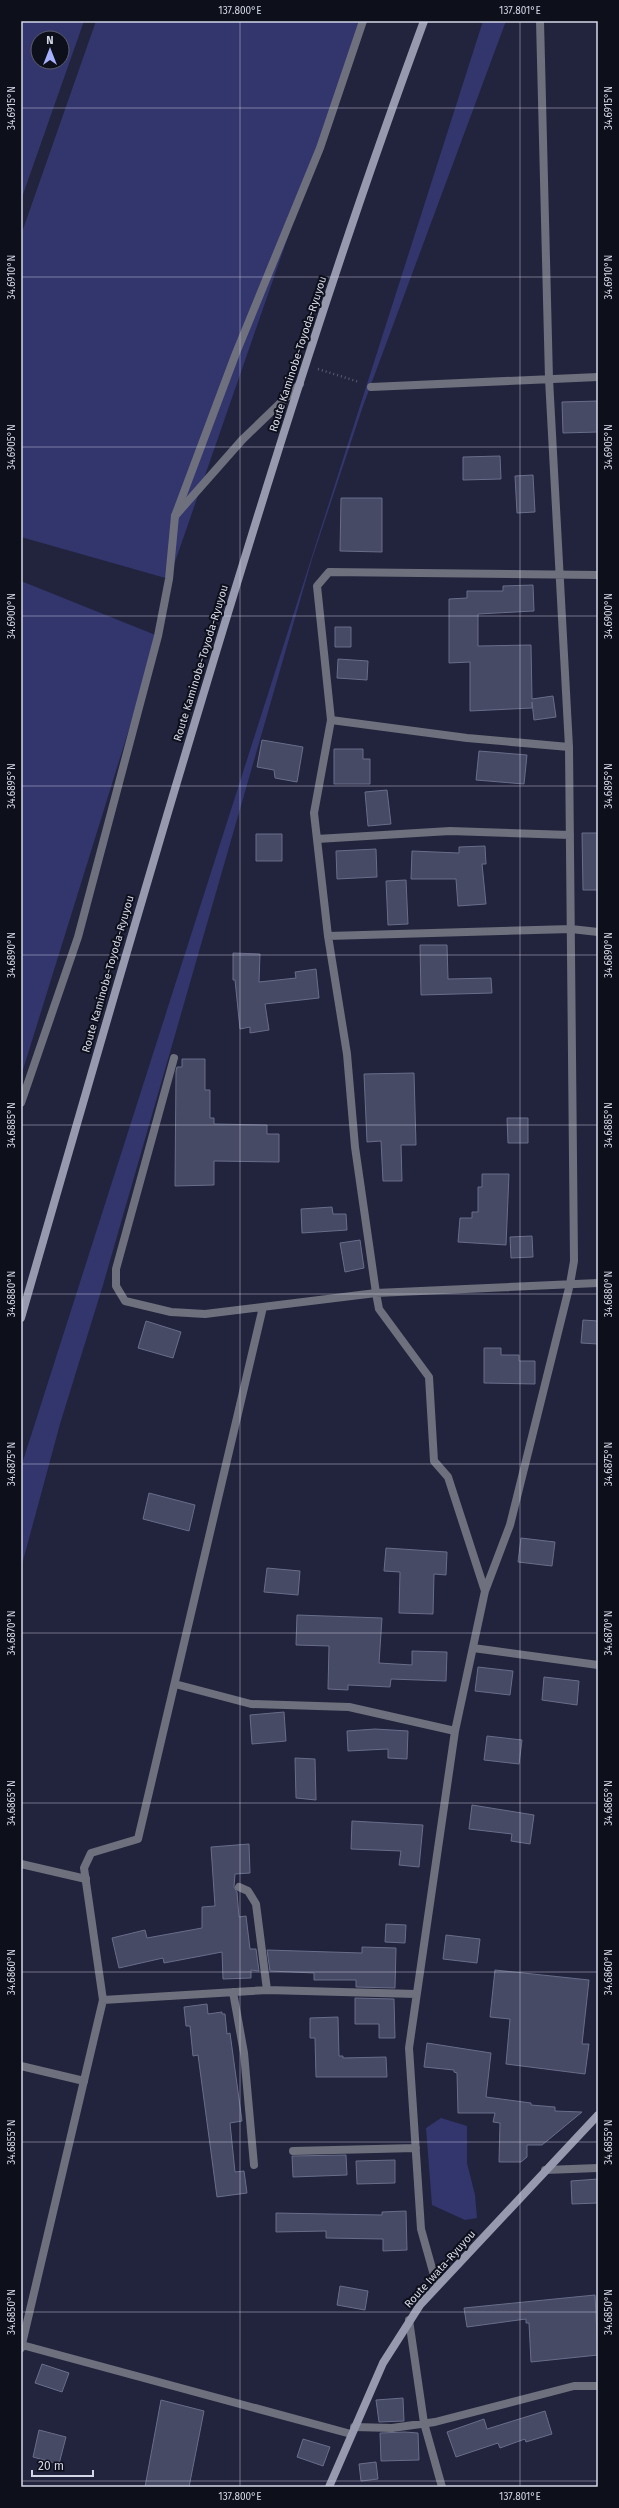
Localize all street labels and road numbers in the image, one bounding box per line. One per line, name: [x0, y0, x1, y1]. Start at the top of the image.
street label: Route Kaminobe-Toyoda-Ryuyou: [267, 274, 329, 434]
street label: Route Kaminobe-Toyoda-Ryuyou: [171, 583, 231, 743]
street label: Route Kaminobe-Toyoda-Ryuyou: [79, 894, 137, 1054]
street label: Route Iwata-Ryuyou: [402, 2228, 478, 2310]

